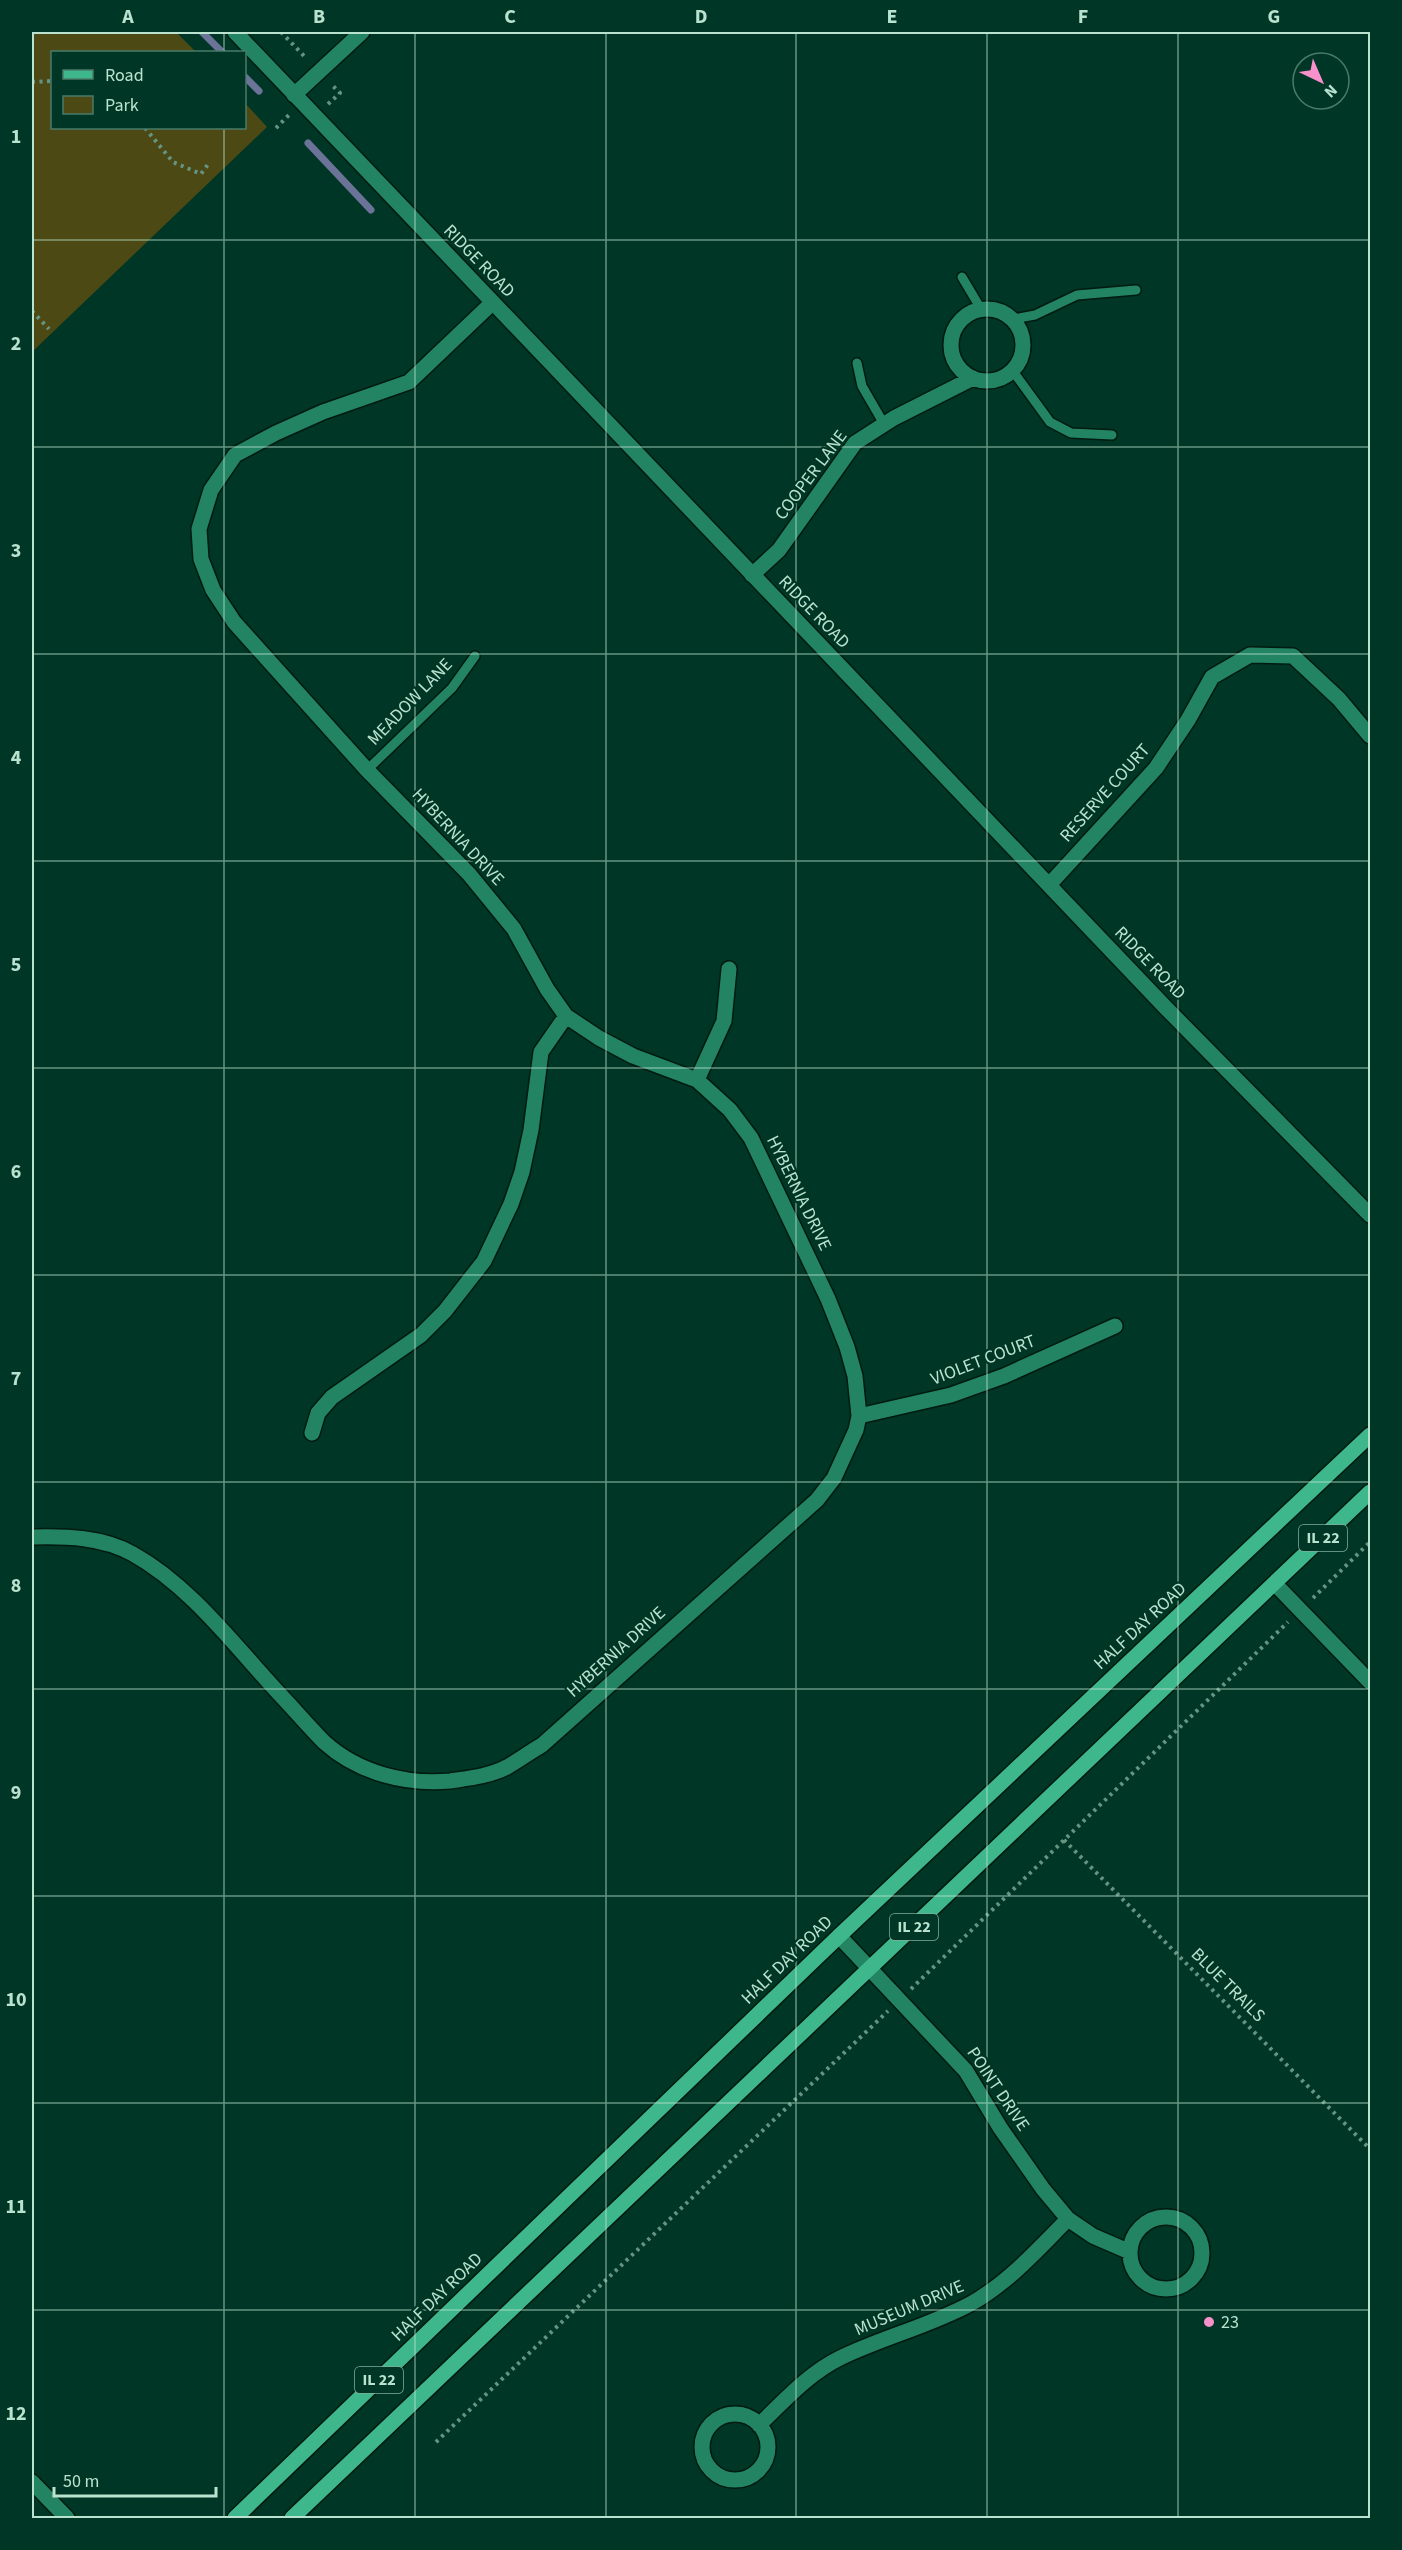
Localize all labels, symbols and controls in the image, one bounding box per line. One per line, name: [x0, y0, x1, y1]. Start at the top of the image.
text: A: [121, 3, 134, 31]
text: B: [313, 3, 325, 31]
text: C: [504, 3, 516, 31]
text: D: [695, 3, 707, 31]
text: E: [887, 3, 897, 31]
text: F: [1078, 3, 1088, 31]
text: G: [1268, 3, 1280, 31]
legend: [51, 51, 246, 129]
north arrow: [1291, 51, 1351, 111]
text: Road: [105, 63, 144, 88]
text: N: [1319, 79, 1342, 103]
text: Park: [105, 93, 139, 118]
text: 1: [11, 123, 21, 151]
street label: RIDGE ROAD: [438, 219, 520, 303]
text: 2: [11, 330, 21, 358]
street label: COOPER LANE: [769, 425, 853, 525]
text: 3: [11, 537, 21, 565]
street label: RIDGE ROAD: [773, 570, 855, 654]
street label: MEADOW LANE: [362, 653, 458, 751]
street label: RESERVE COURT: [1054, 738, 1156, 848]
text: 4: [11, 744, 22, 772]
street label: HYBERNIA DRIVE: [406, 783, 510, 891]
street label: RIDGE ROAD: [1109, 921, 1191, 1005]
text: 5: [11, 951, 21, 979]
street label: HYBERNIA DRIVE: [760, 1131, 838, 1255]
text: 6: [11, 1158, 21, 1186]
street label: VIOLET COURT: [927, 1328, 1039, 1391]
text: 7: [11, 1365, 21, 1393]
road number: IL 22: [1299, 1525, 1347, 1551]
text: 8: [11, 1572, 21, 1600]
street label: HALF DAY ROAD: [1088, 1577, 1192, 1675]
street label: HYBERNIA DRIVE: [561, 1601, 671, 1703]
text: 9: [11, 1779, 21, 1807]
street label: HALF DAY ROAD: [736, 1910, 838, 2010]
road number: IL 22: [890, 1914, 938, 1940]
street label: BLUE TRAILS: [1185, 1942, 1271, 2028]
text: 10: [5, 1986, 27, 2014]
street label: POINT DRIVE: [961, 2042, 1035, 2136]
text: 11: [5, 2193, 27, 2221]
street label: HALF DAY ROAD: [386, 2247, 488, 2347]
street label: MUSEUM DRIVE: [850, 2274, 968, 2342]
place label: 23: [1221, 2310, 1239, 2335]
marker: 23: [1202, 2315, 1216, 2329]
road number: IL 22: [355, 2367, 403, 2393]
text: 12: [5, 2400, 27, 2428]
scale bar: [54, 2460, 216, 2498]
text: 50 m: [63, 2469, 99, 2494]

